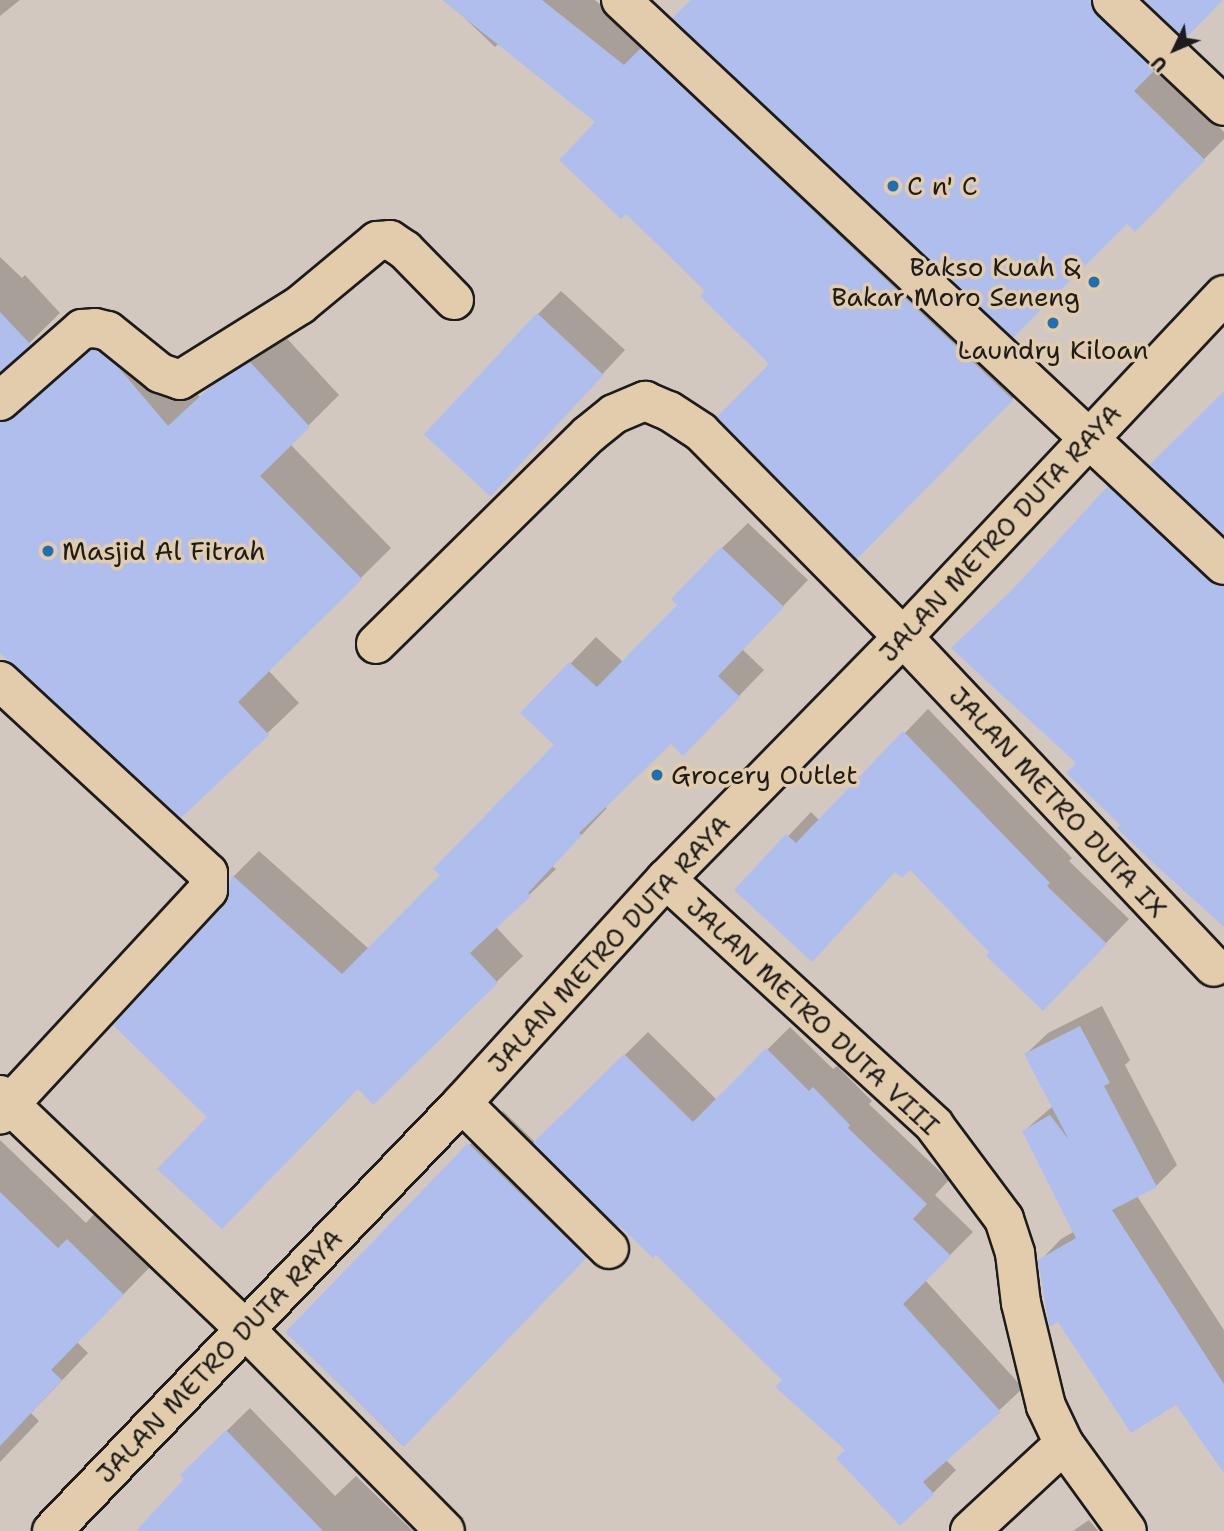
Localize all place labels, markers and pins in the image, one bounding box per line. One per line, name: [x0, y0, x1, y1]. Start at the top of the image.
place label: C n' C: [907, 170, 978, 202]
marker: C n' C: [885, 178, 901, 194]
place label: Bakso Kuah & Bakar Moro Seneng: [831, 251, 1080, 312]
marker: Bakso Kuah & Bakar Moro Seneng: [1086, 274, 1102, 290]
marker: Laundry Kiloan: [1045, 315, 1061, 331]
place label: Laundry Kiloan: [958, 334, 1148, 366]
place label: Masjid Al Fitrah: [62, 535, 266, 567]
marker: Masjid Al Fitrah: [40, 543, 56, 559]
place label: Grocery Outlet: [671, 759, 858, 791]
marker: Grocery Outlet: [649, 767, 665, 783]

